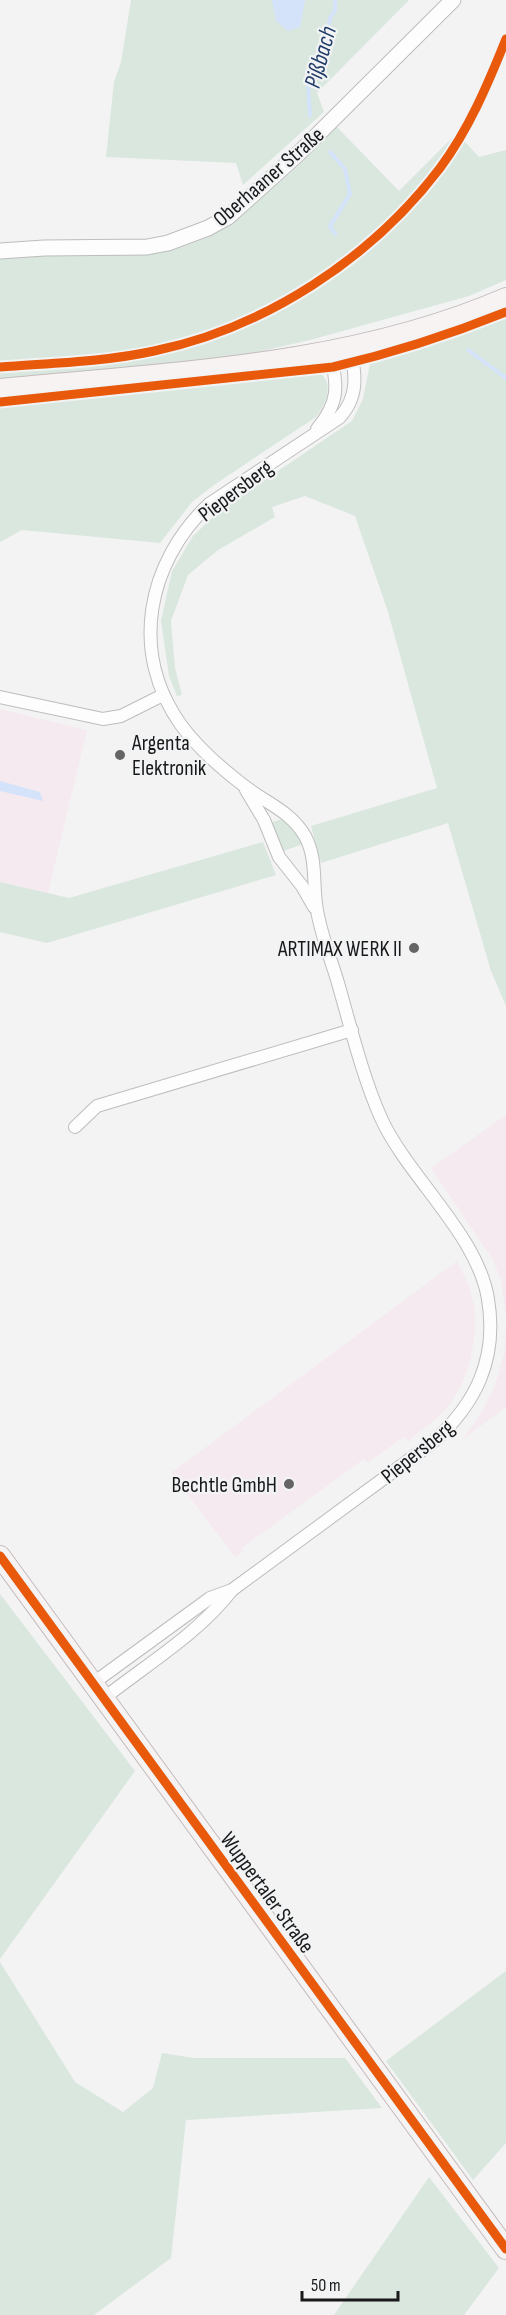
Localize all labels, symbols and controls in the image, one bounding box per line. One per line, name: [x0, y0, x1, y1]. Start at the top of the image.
water label: Pißbach: [298, 23, 343, 91]
street label: Oberhaaner Straße: [208, 122, 330, 233]
street label: Piepersberg: [193, 454, 279, 528]
place label: Argenta Elektronik: [131, 730, 207, 782]
marker: Argenta Elektronik: [113, 748, 127, 762]
place label: ARTIMAX WERK II: [277, 936, 402, 963]
marker: ARTIMAX WERK II: [407, 941, 421, 955]
street label: Piepersberg: [376, 1414, 460, 1490]
place label: Bechtle GmbH: [171, 1472, 277, 1499]
marker: Bechtle GmbH: [282, 1477, 296, 1491]
street label: Wuppertaler Straße: [214, 1827, 320, 1959]
scale bar: [302, 2264, 398, 2302]
text: 50 m: [311, 2275, 341, 2296]

